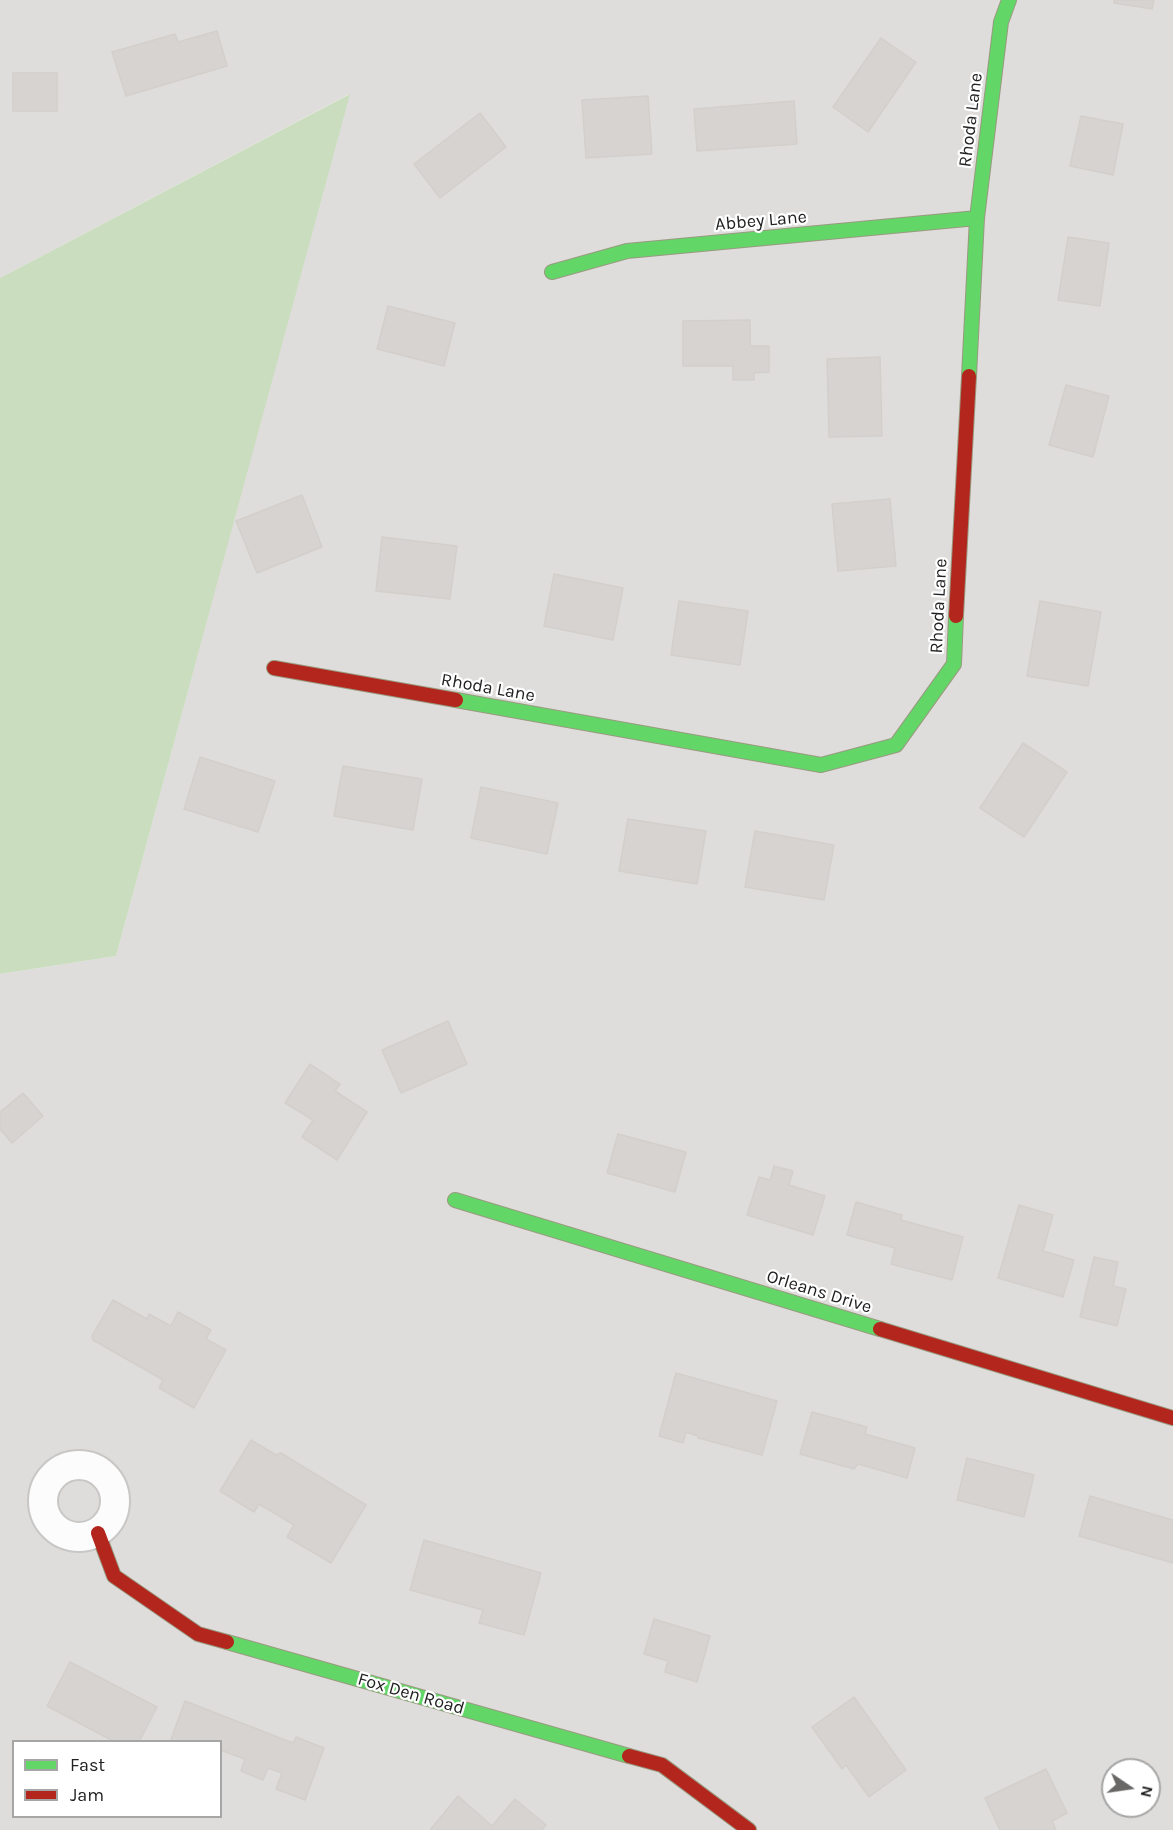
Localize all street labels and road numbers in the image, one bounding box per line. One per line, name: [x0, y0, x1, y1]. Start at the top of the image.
street label: Rhoda Lane: [954, 72, 988, 168]
street label: Abbey Lane: [714, 206, 808, 236]
street label: Rhoda Lane: [926, 558, 952, 654]
street label: Rhoda Lane: [439, 669, 537, 707]
street label: Orleans Drive: [764, 1266, 874, 1318]
street label: Fox Den Road: [355, 1668, 467, 1720]

